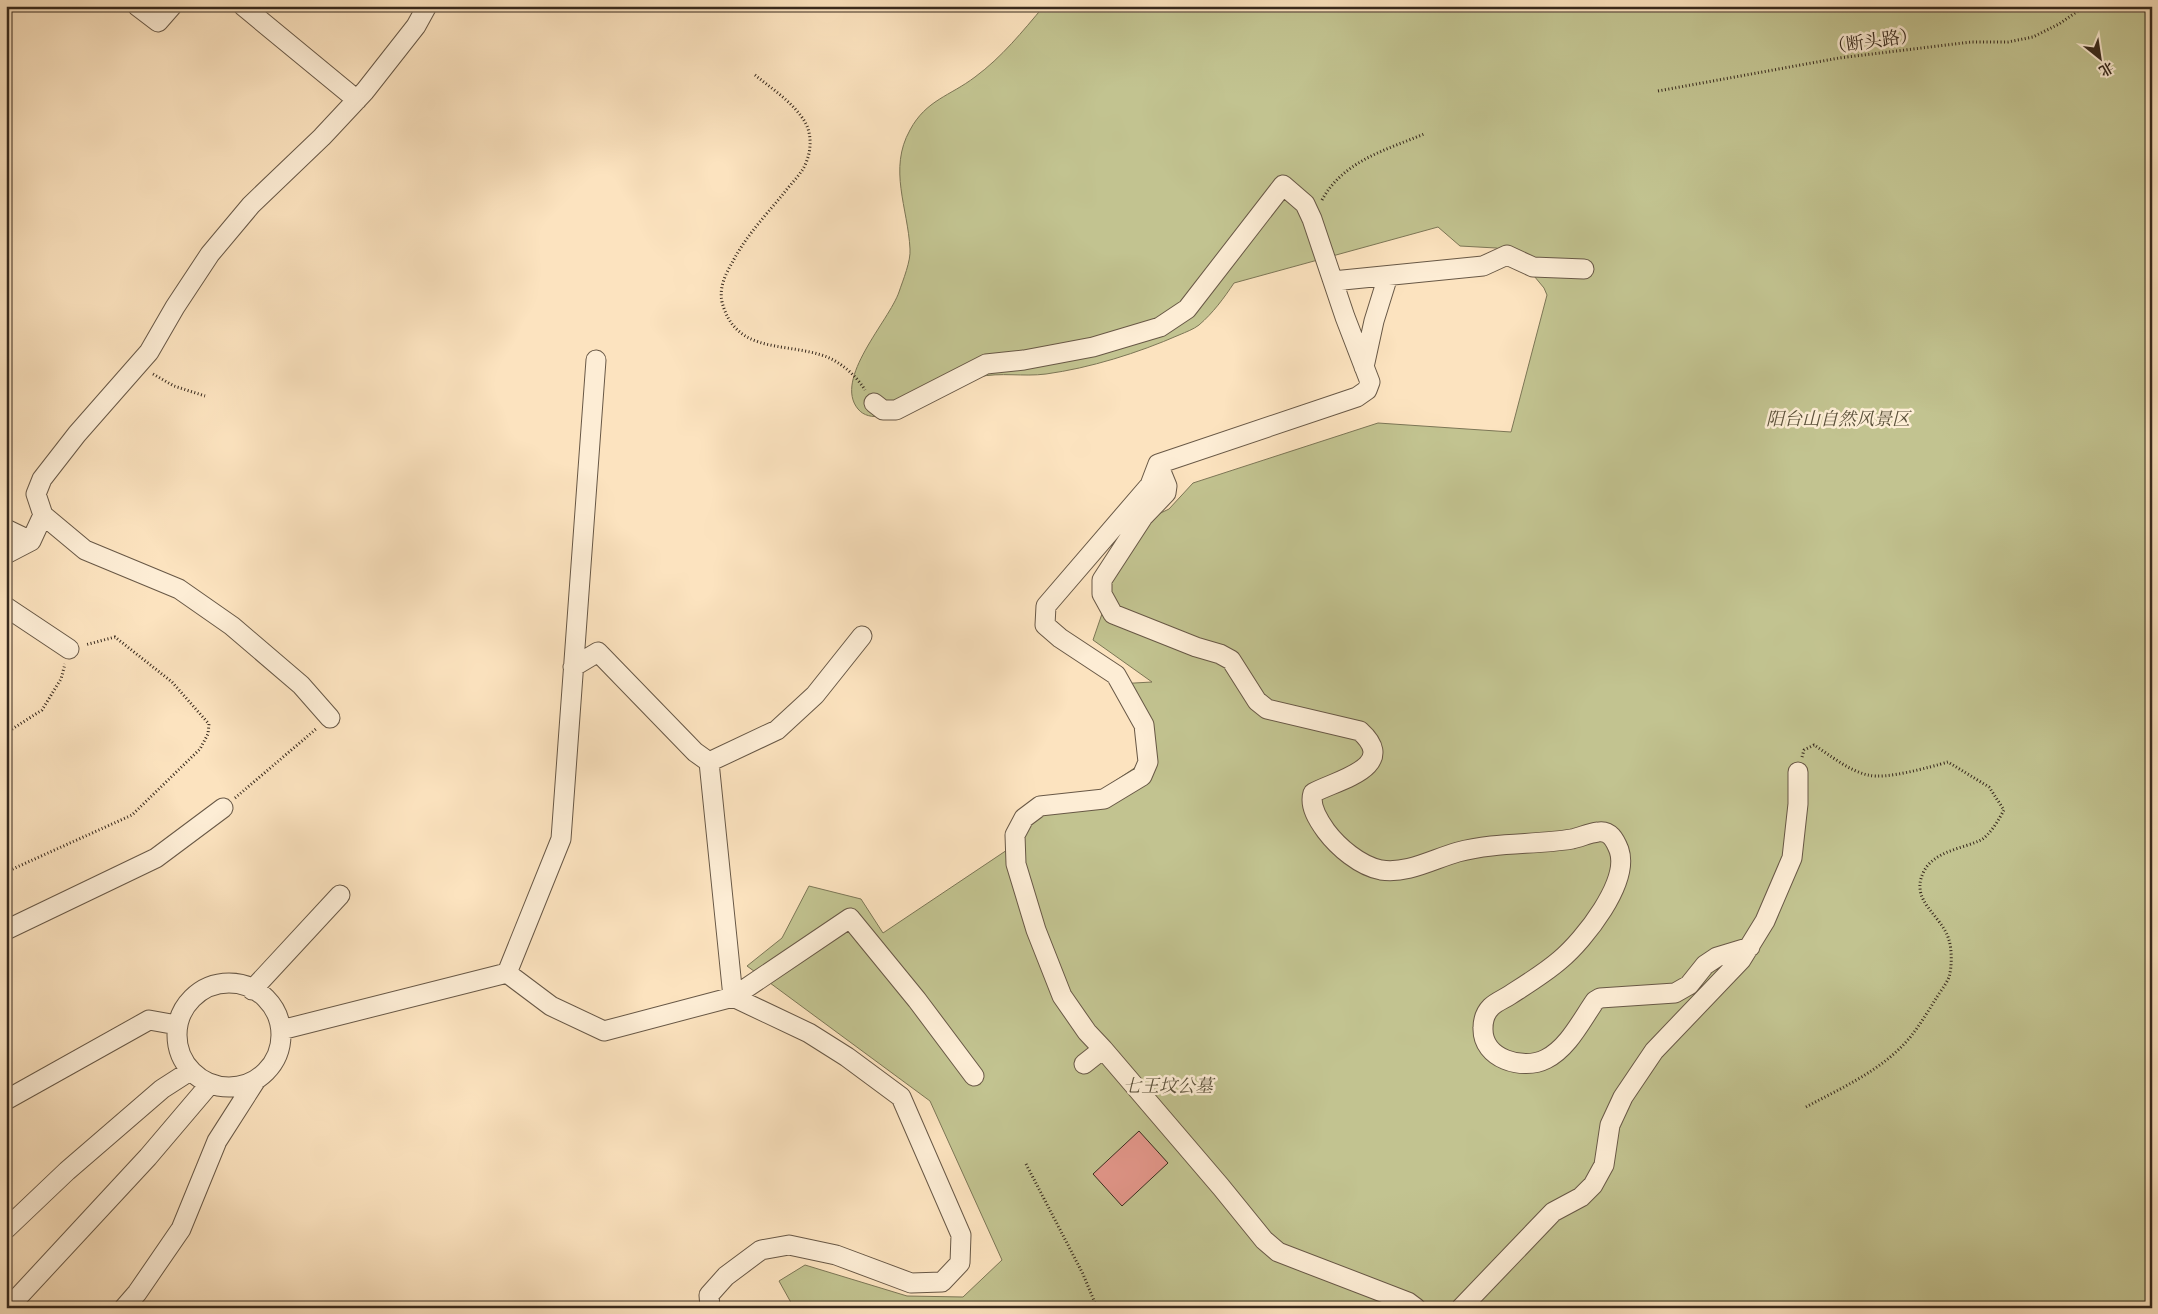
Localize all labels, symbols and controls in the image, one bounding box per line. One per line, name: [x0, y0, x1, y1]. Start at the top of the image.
street label: （断头路）: [1827, 24, 1920, 61]
north arrow: [2076, 32, 2126, 82]
text: 北: [2095, 56, 2117, 80]
park label: 阳台山自然风景区: [1766, 408, 1912, 433]
park label: 七王坟公墓: [1123, 1075, 1216, 1100]

